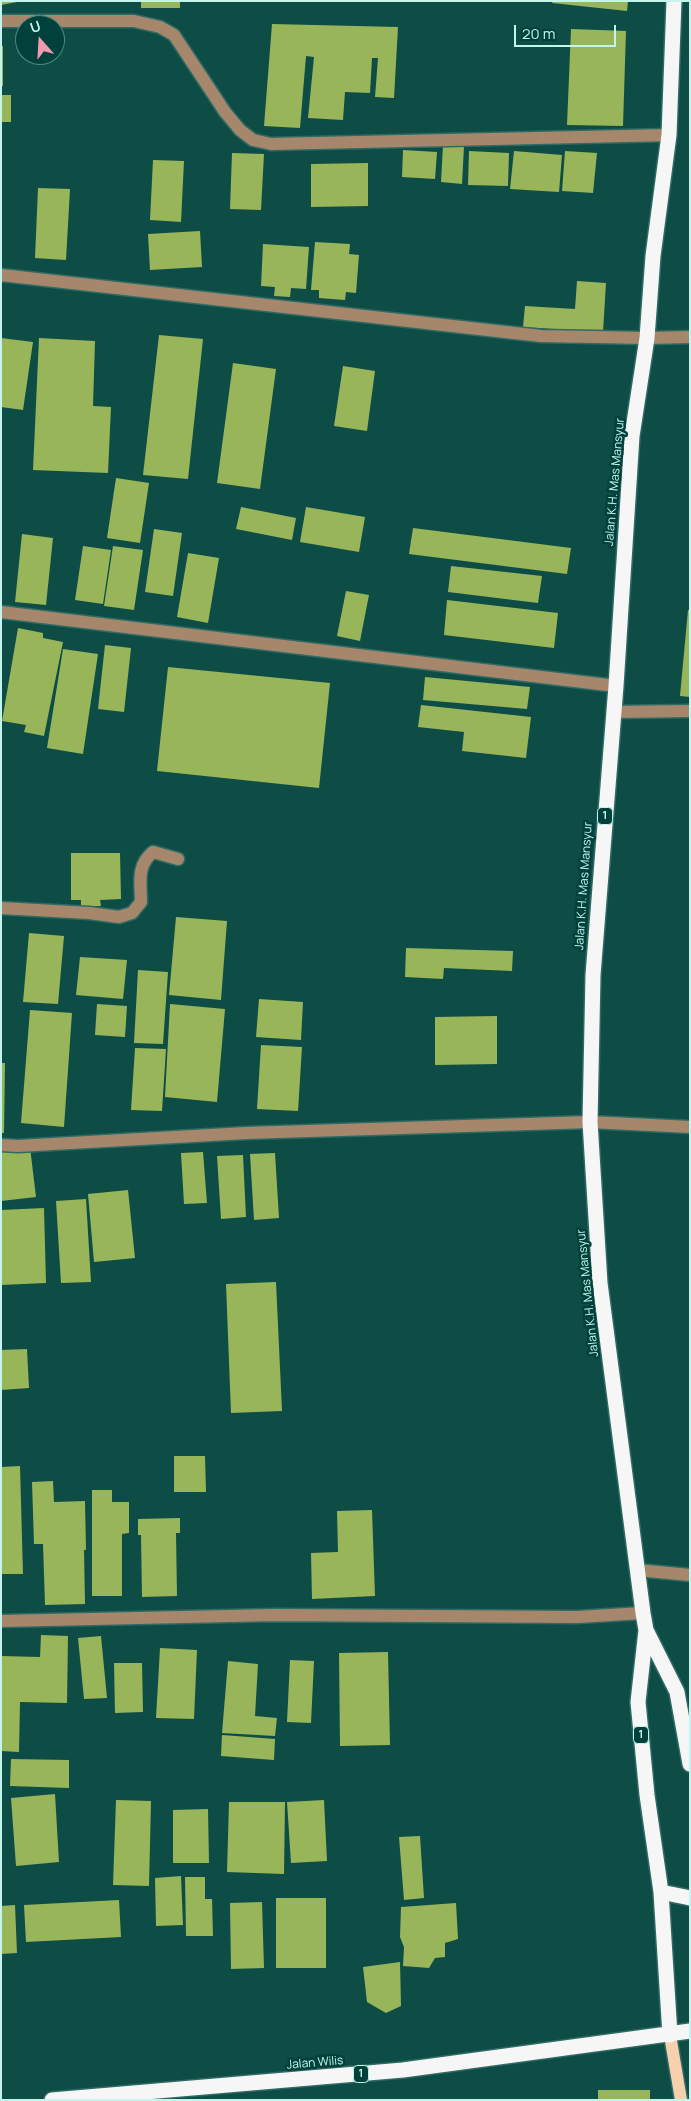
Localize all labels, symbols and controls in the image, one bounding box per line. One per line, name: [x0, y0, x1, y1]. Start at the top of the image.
north arrow: [15, 15, 65, 65]
scale bar: [516, 15, 618, 47]
text: U: [27, 16, 43, 37]
text: 20 m: [522, 23, 555, 44]
street label: Jalan K.H. Mas Mansyur: [602, 418, 628, 546]
road number: 1: [598, 808, 612, 824]
street label: Jalan K.H. Mas Mansyur: [572, 822, 596, 950]
street label: Jalan K.H. Mas Mansyur: [574, 1228, 602, 1358]
road number: 1: [634, 1726, 648, 1744]
street label: Jalan Wilis: [286, 2053, 344, 2073]
road number: 1: [354, 2066, 368, 2082]

